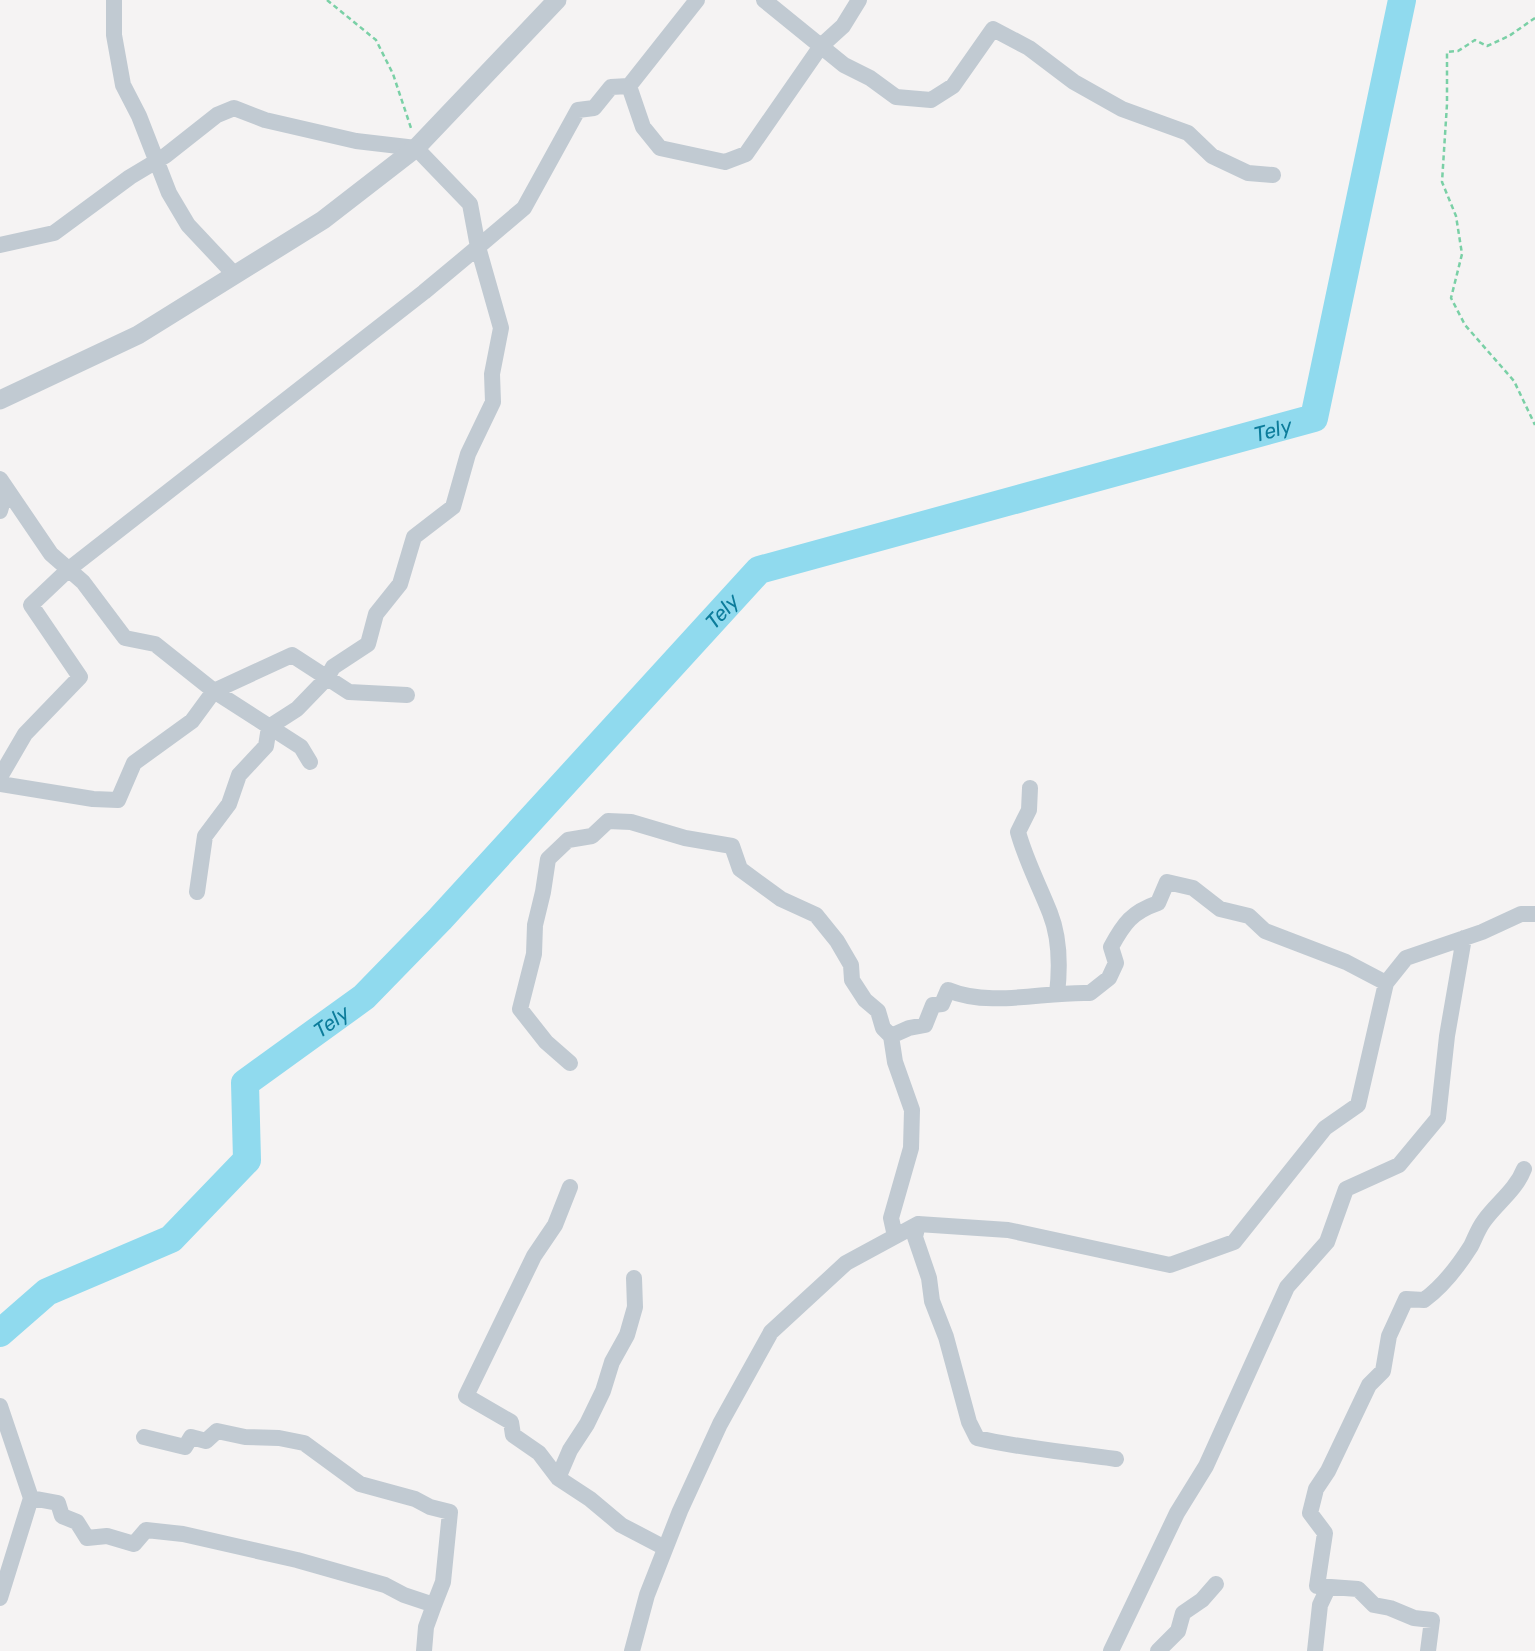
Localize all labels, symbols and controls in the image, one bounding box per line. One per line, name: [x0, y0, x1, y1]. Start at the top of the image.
water label: Tely: [1251, 412, 1296, 446]
water label: Tely: [699, 587, 745, 634]
water label: Tely: [308, 999, 355, 1042]

